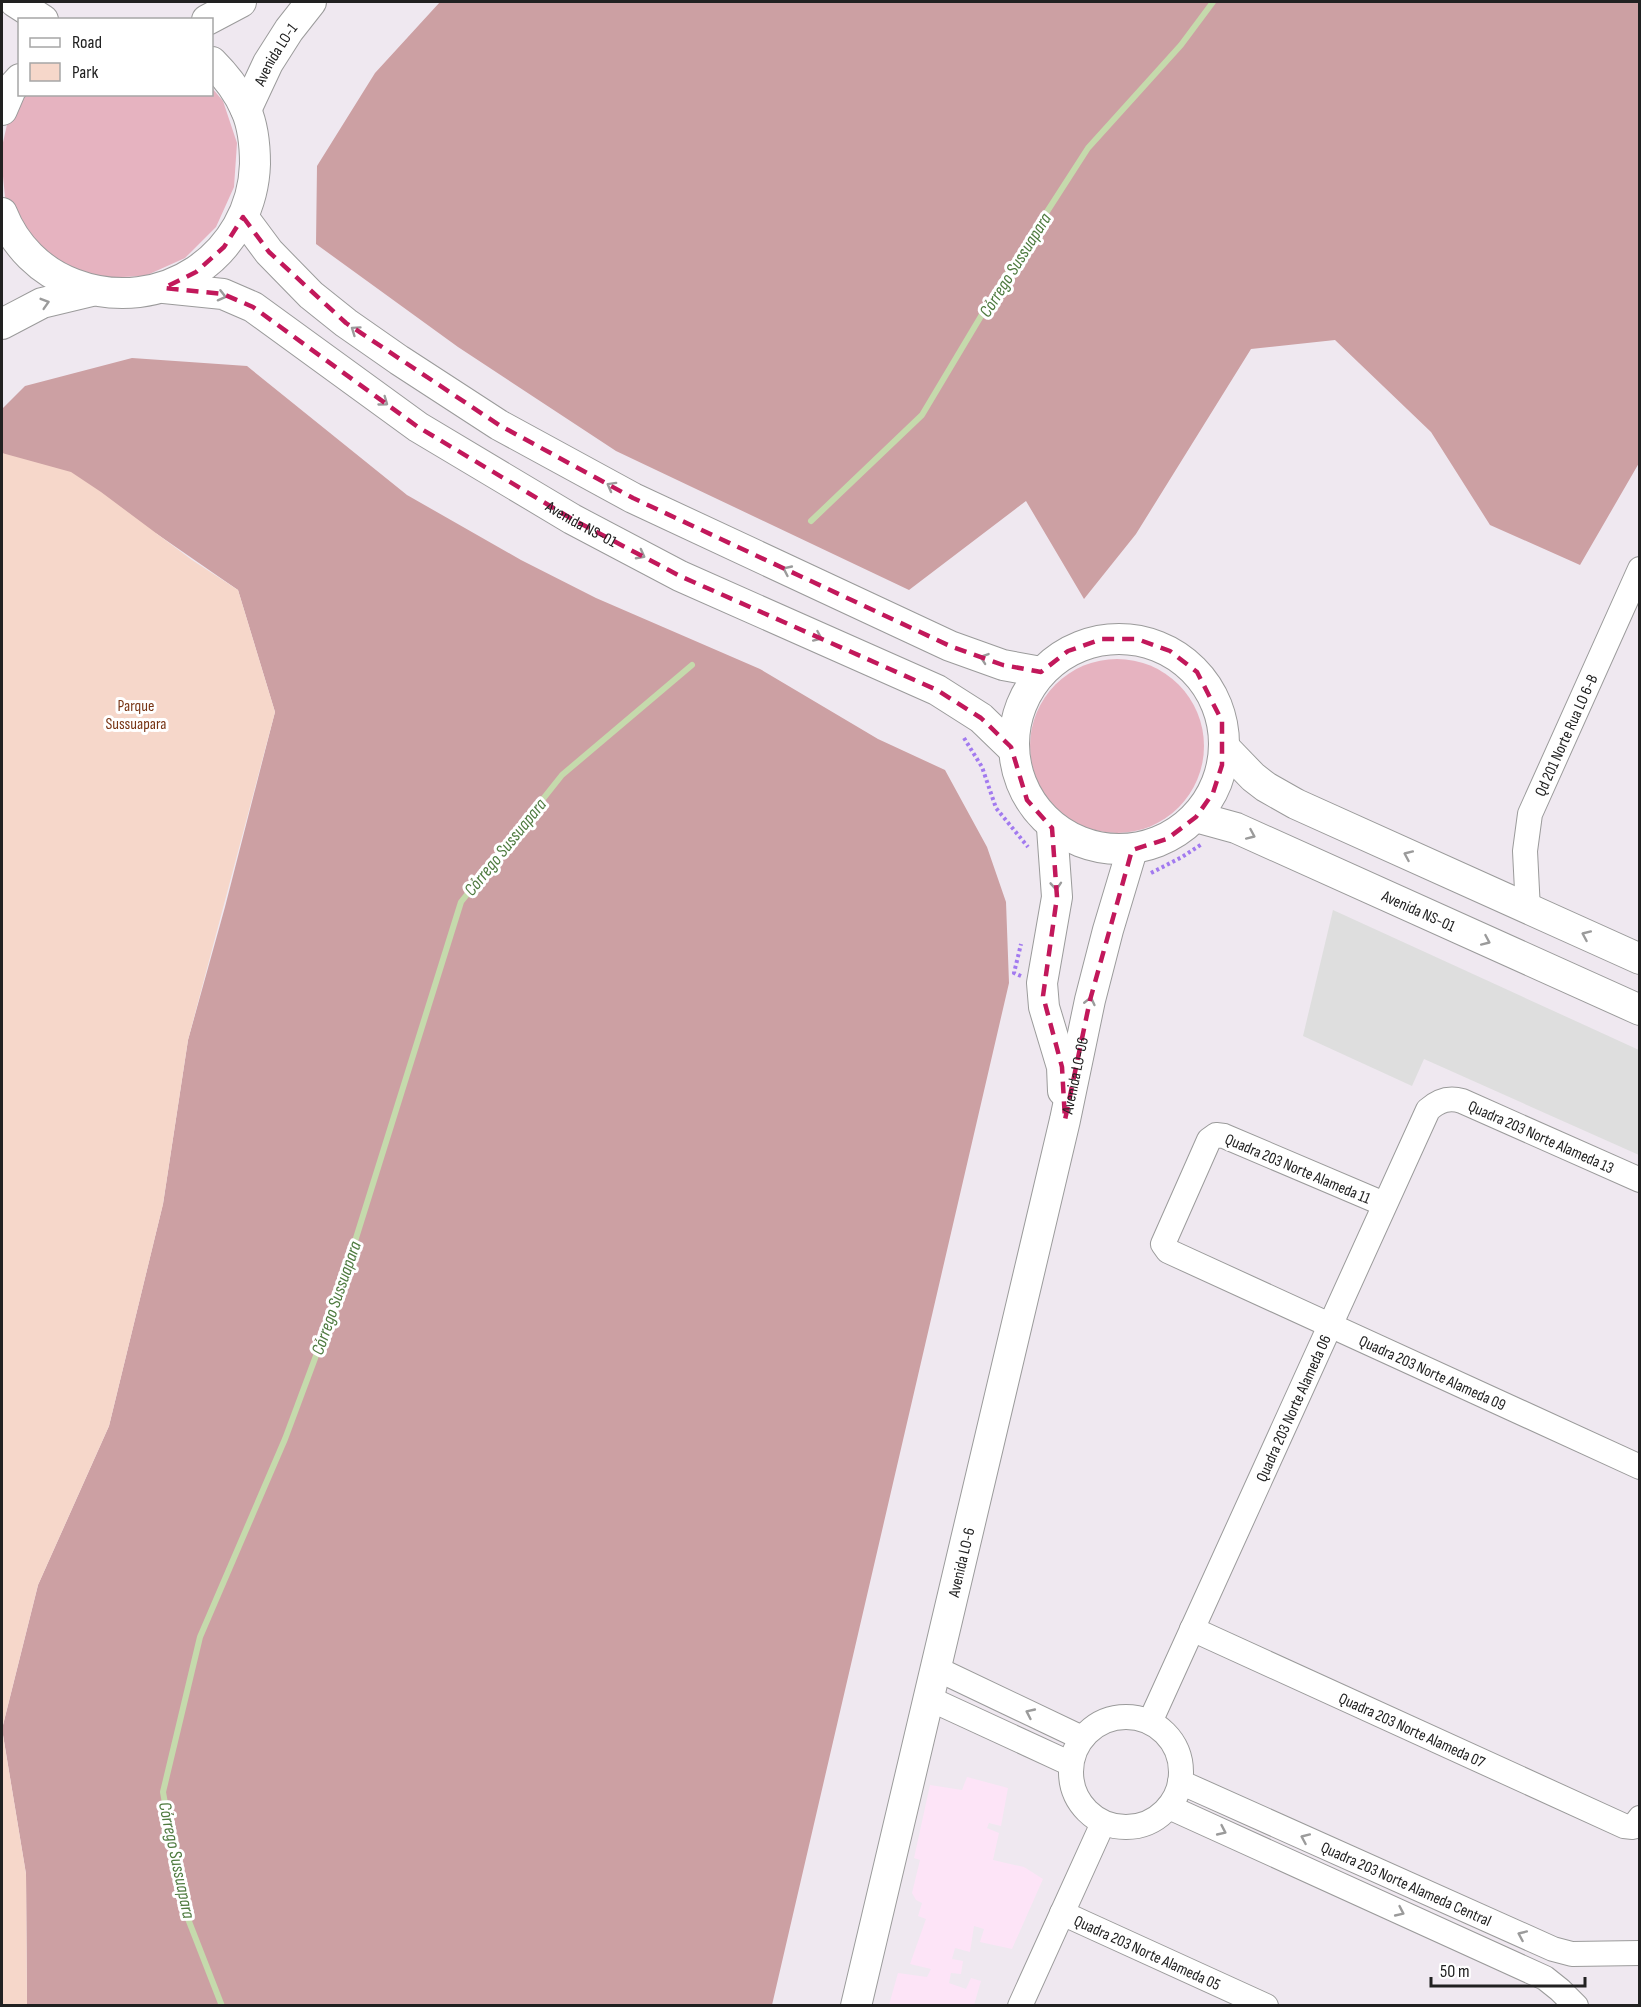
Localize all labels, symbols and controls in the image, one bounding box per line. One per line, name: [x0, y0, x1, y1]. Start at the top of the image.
legend: [18, 18, 213, 96]
street label: Avenida LO-1: [250, 19, 302, 90]
text: Road: [72, 32, 102, 53]
text: Park: [72, 62, 98, 83]
water label: Córrego Sussuapara: [975, 209, 1056, 321]
one-way arrow: [216, 288, 226, 301]
one-way arrow: [39, 298, 50, 310]
one-way arrow: [351, 326, 362, 337]
one-way arrow: [377, 394, 388, 405]
one-way arrow: [607, 482, 617, 493]
street label: Avenida NS-01: [541, 497, 620, 552]
one-way arrow: [635, 548, 645, 559]
one-way arrow: [782, 565, 793, 577]
one-way arrow: [811, 630, 822, 642]
one-way arrow: [979, 653, 990, 666]
street label: Qd 201 Norte Rua LO 6-B: [1531, 672, 1602, 799]
park label: Parque Sussuapara: [106, 697, 166, 734]
water label: Córrego Sussuapara: [460, 794, 551, 900]
one-way arrow: [1245, 828, 1256, 840]
one-way arrow: [1404, 851, 1415, 863]
one-way arrow: [1049, 882, 1062, 891]
street label: Avenida NS-01: [1378, 887, 1458, 937]
one-way arrow: [1581, 930, 1592, 942]
one-way arrow: [1480, 934, 1491, 946]
one-way arrow: [1082, 996, 1095, 1006]
street label: Avenida LO-06: [1058, 1035, 1093, 1117]
street label: Quadra 203 Norte Alameda 13: [1465, 1097, 1617, 1178]
street label: Quadra 203 Norte Alameda 11: [1222, 1130, 1373, 1209]
water label: Córrego Sussuapara: [307, 1238, 366, 1358]
street label: Quadra 203 Norte Alameda 06: [1252, 1332, 1336, 1485]
street label: Quadra 203 Norte Alameda 09: [1356, 1332, 1509, 1415]
street label: Avenida LO-6: [945, 1526, 980, 1600]
street label: Quadra 203 Norte Alameda 07: [1335, 1689, 1488, 1773]
one-way arrow: [1025, 1709, 1036, 1721]
water label: Córrego Sussuapara: [154, 1800, 199, 1921]
one-way arrow: [1216, 1824, 1227, 1836]
one-way arrow: [1301, 1833, 1312, 1845]
street label: Quadra 203 Norte Alameda Central: [1318, 1838, 1494, 1931]
one-way arrow: [1393, 1905, 1404, 1917]
street label: Quadra 203 Norte Alameda 05: [1071, 1912, 1223, 1995]
one-way arrow: [1517, 1930, 1528, 1942]
scale bar: [1431, 1950, 1586, 1988]
text: 50 m: [1440, 1961, 1470, 1982]

